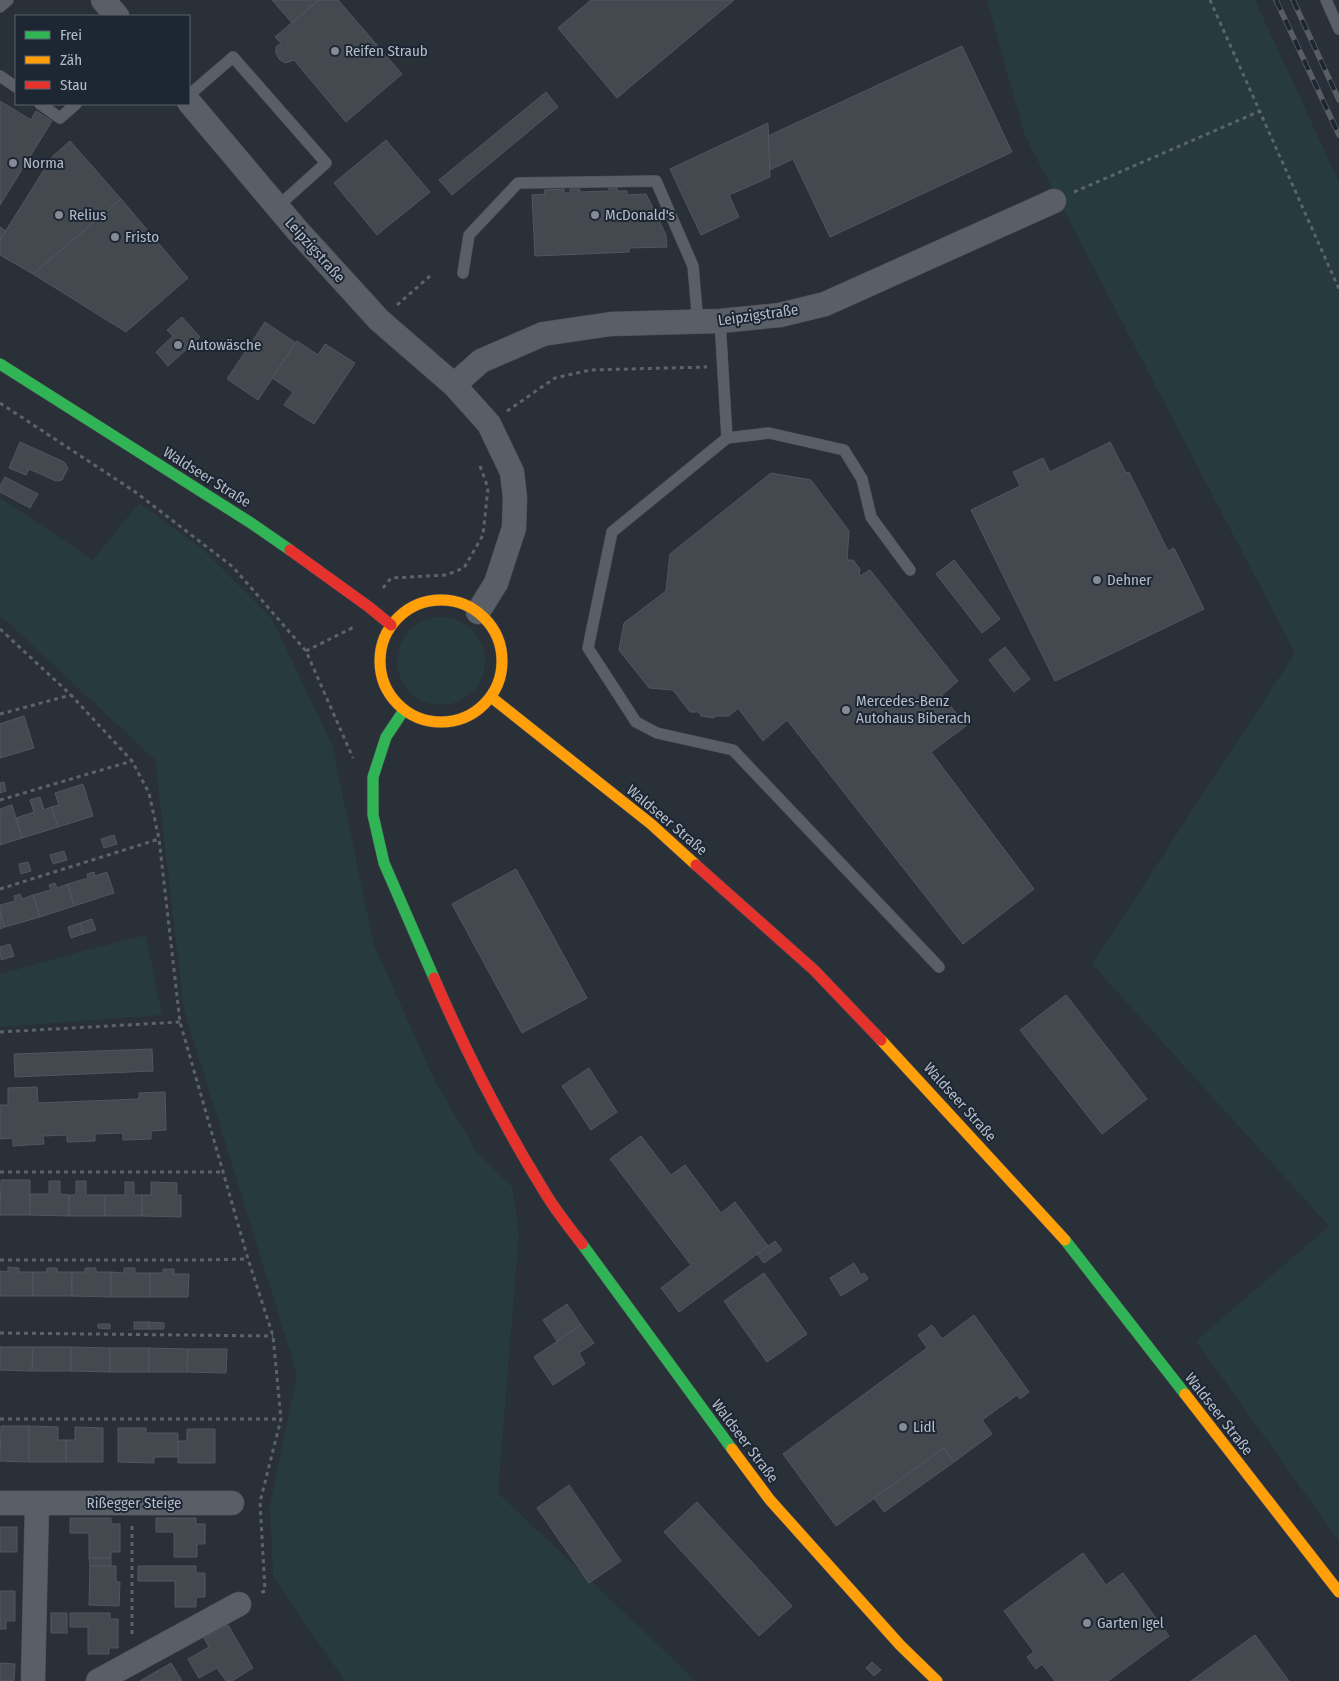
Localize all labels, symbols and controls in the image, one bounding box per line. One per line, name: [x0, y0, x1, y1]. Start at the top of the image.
legend: [15, 15, 190, 105]
text: Frei: [60, 26, 82, 44]
place label: Reifen Straub: [345, 42, 428, 60]
marker: Reifen Straub: [329, 45, 341, 57]
text: Zäh: [60, 51, 82, 69]
text: Stau: [60, 76, 87, 94]
place label: Norma: [23, 154, 64, 172]
marker: Norma: [7, 157, 19, 169]
place label: Relius: [69, 206, 106, 224]
place label: McDonald's: [605, 206, 675, 224]
marker: Relius: [53, 209, 65, 221]
marker: McDonald's: [589, 209, 601, 221]
street label: Leipzigstraße: [281, 214, 349, 286]
place label: Fristo: [125, 228, 159, 246]
marker: Fristo: [109, 231, 121, 243]
street label: Leipzigstraße: [717, 300, 799, 330]
place label: Autowäsche: [188, 336, 261, 354]
marker: Autowäsche: [172, 339, 184, 351]
street label: Waldseer Straße: [160, 443, 254, 511]
place label: Dehner: [1107, 571, 1152, 589]
marker: Dehner: [1091, 574, 1103, 586]
place label: Mercedes-Benz Autohaus Biberach: [856, 692, 971, 727]
marker: Mercedes-Benz Autohaus Biberach: [840, 704, 852, 716]
street label: Waldseer Straße: [623, 781, 711, 859]
street label: Waldseer Straße: [920, 1059, 1000, 1145]
street label: Waldseer Straße: [1181, 1369, 1257, 1459]
street label: Waldseer Straße: [708, 1396, 782, 1486]
place label: Lidl: [913, 1418, 935, 1436]
marker: Lidl: [897, 1421, 909, 1433]
street label: Rißegger Steige: [87, 1494, 181, 1512]
place label: Garten Igel: [1097, 1614, 1164, 1632]
marker: Garten Igel: [1081, 1617, 1093, 1629]

